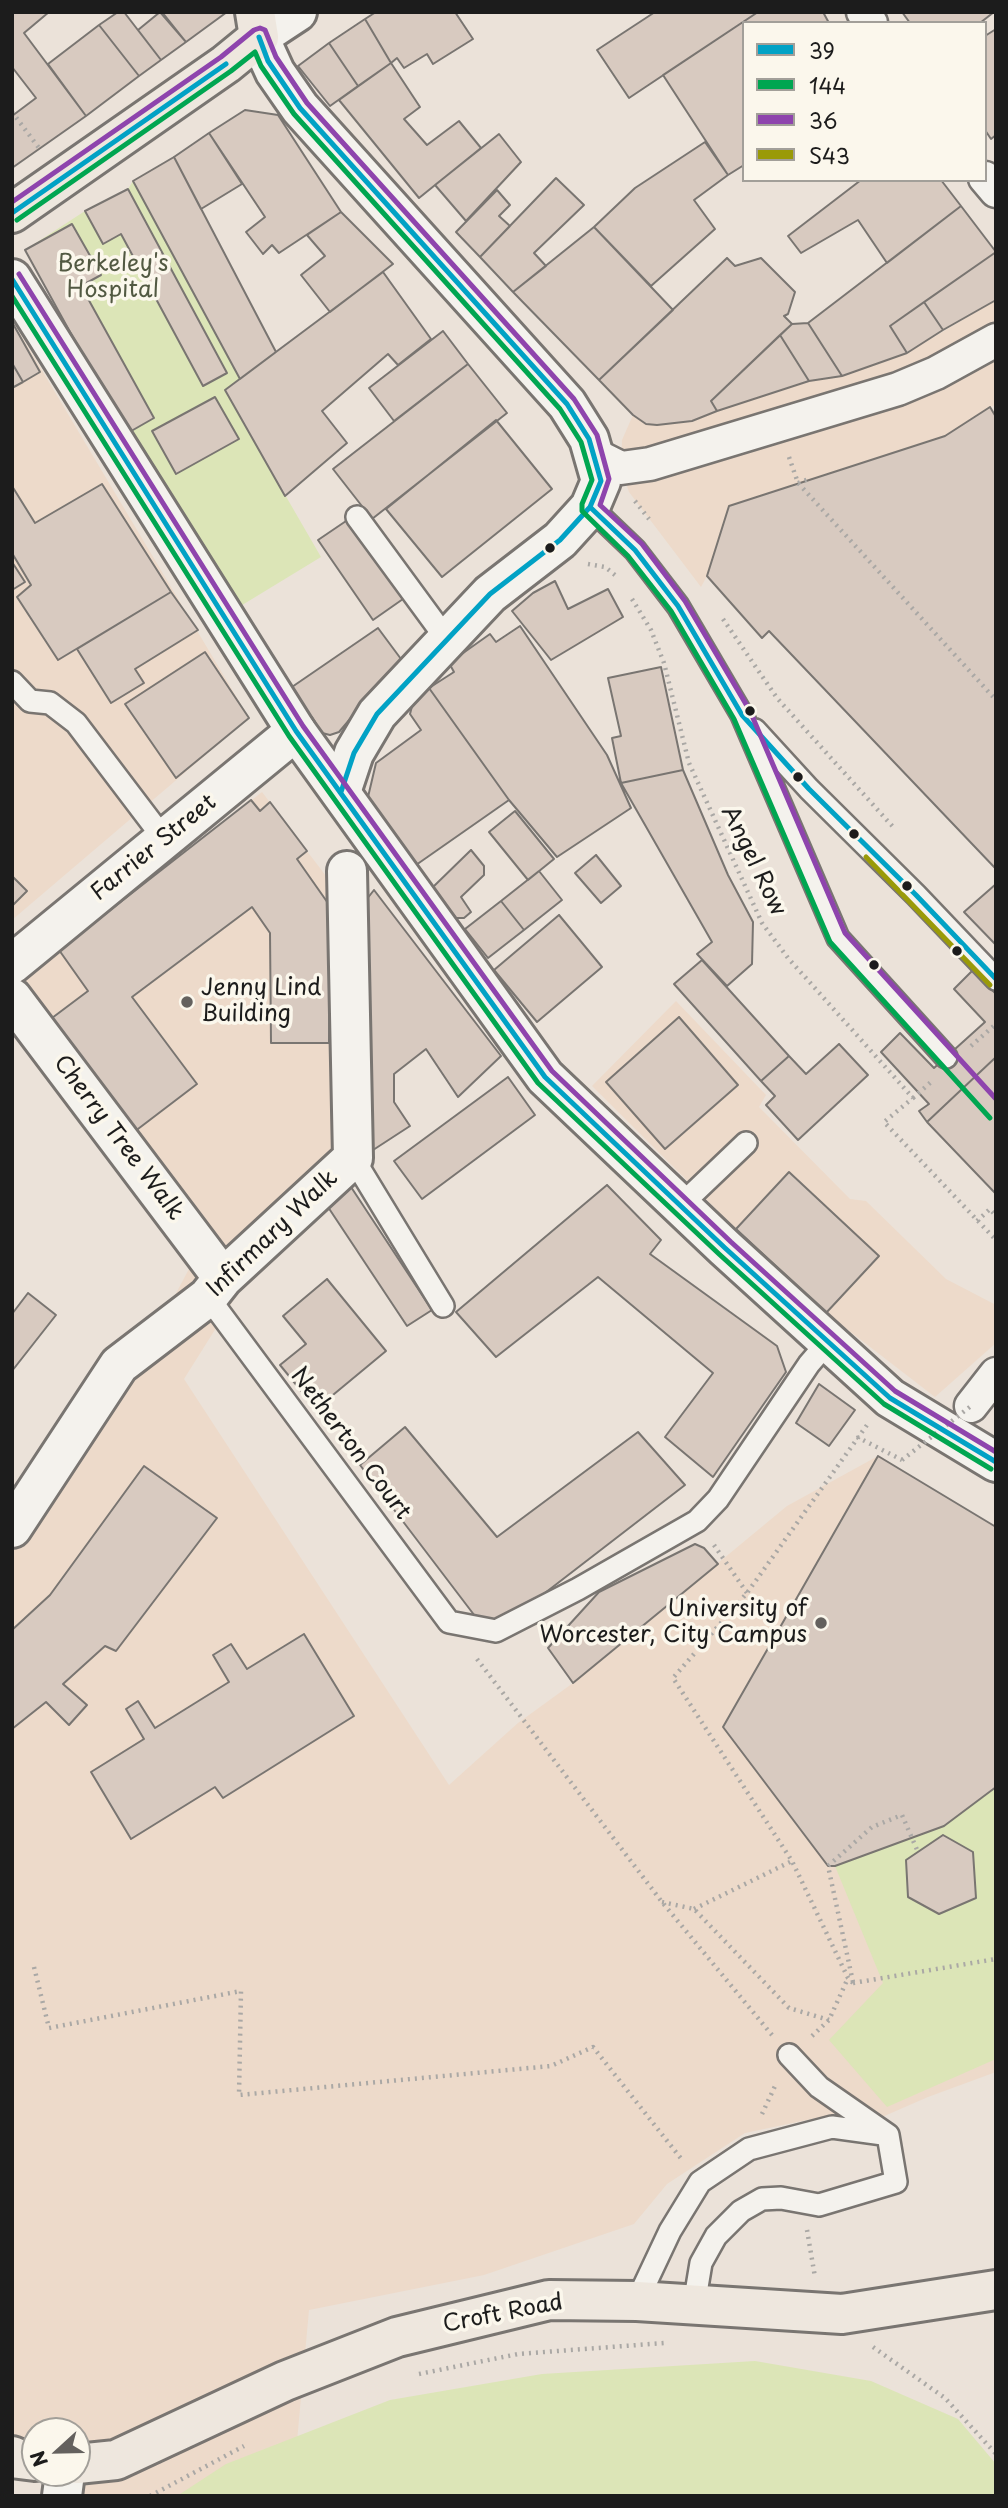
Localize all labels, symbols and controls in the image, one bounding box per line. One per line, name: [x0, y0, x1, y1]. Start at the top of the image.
legend: [742, 21, 987, 182]
text: 39: [809, 34, 835, 66]
text: 144: [809, 69, 846, 101]
text: 36: [809, 104, 838, 136]
text: S43: [809, 139, 850, 171]
park label: Berkeley's Hospital: [57, 251, 169, 305]
unlabelled marker: [543, 541, 557, 555]
unlabelled marker: [743, 704, 757, 718]
unlabelled marker: [791, 770, 805, 784]
street label: Farrier Street: [86, 789, 222, 907]
street label: Angel Row: [715, 802, 791, 920]
unlabelled marker: [847, 827, 861, 841]
unlabelled marker: [900, 879, 914, 893]
unlabelled marker: [950, 944, 964, 958]
unlabelled marker: [867, 958, 881, 972]
place label: Jenny Lind Building: [201, 975, 321, 1029]
marker: Jenny Lind Building: [179, 994, 195, 1010]
street label: Cherry Tree Walk: [47, 1050, 189, 1226]
street label: Infirmary Walk: [202, 1165, 344, 1303]
street label: Netherton Court: [284, 1363, 416, 1525]
place label: University of Worcester, City Campus: [540, 1596, 807, 1650]
marker: University of Worcester, City Campus: [813, 1615, 829, 1631]
street label: Croft Road: [441, 2289, 565, 2339]
north arrow: [21, 2417, 91, 2487]
text: N: [23, 2447, 54, 2471]

